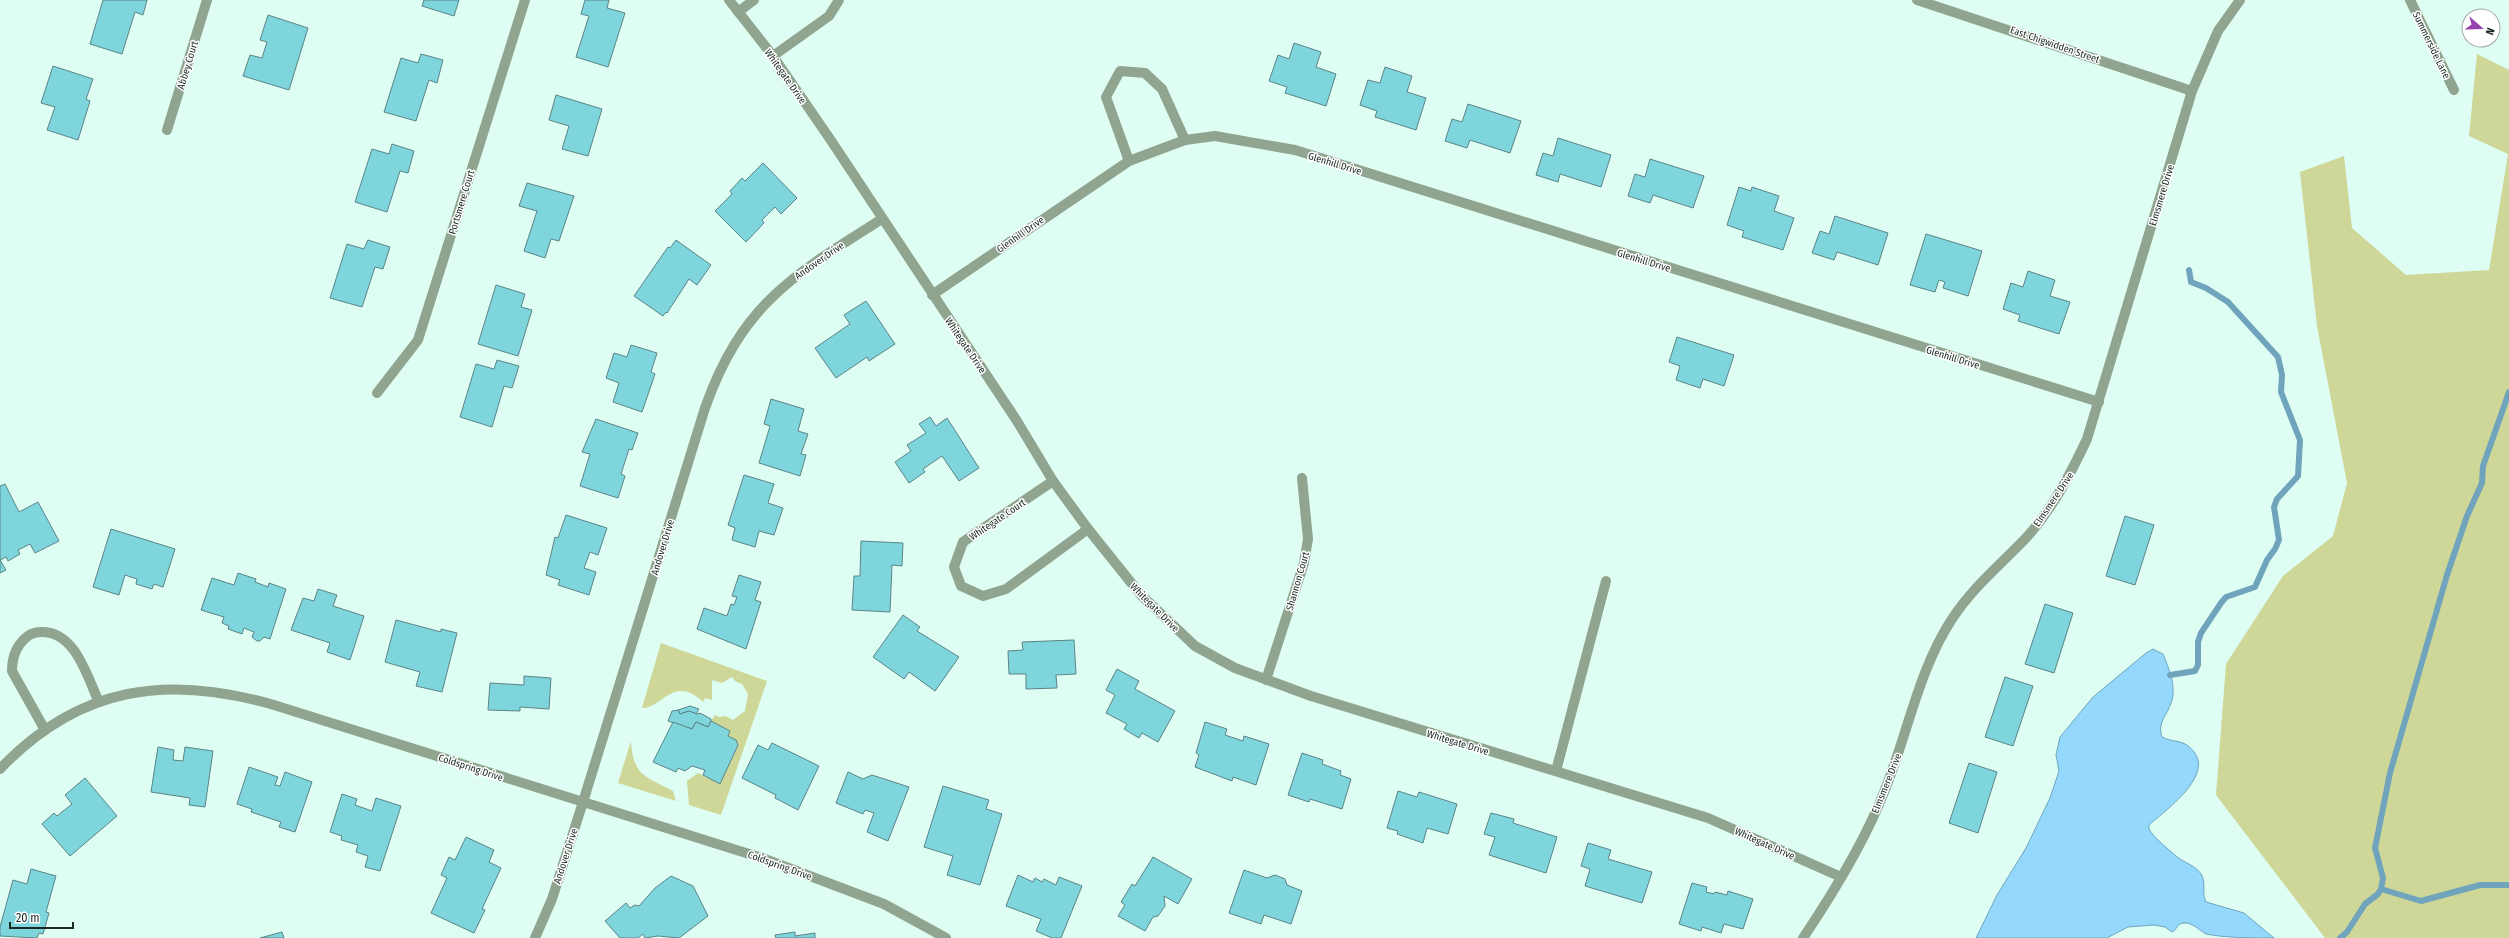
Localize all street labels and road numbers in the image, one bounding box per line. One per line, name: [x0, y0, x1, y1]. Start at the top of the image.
street label: Summerside Lane: [2410, 10, 2452, 81]
street label: East Chigwidden Street: [2008, 24, 2102, 66]
street label: Abbey Court: [175, 39, 201, 91]
street label: Whitegate Drive: [762, 47, 809, 106]
street label: Glenhill Drive: [1307, 150, 1363, 178]
street label: Elmsmere Drive: [2147, 163, 2177, 227]
street label: Portsmere Court: [446, 168, 478, 236]
street label: Glenhill Drive: [995, 214, 1047, 256]
street label: Andover Drive: [793, 239, 847, 282]
street label: Glenhill Drive: [1616, 247, 1672, 275]
street label: Whitegate Drive: [942, 316, 988, 376]
street label: Glenhill Drive: [1925, 344, 1981, 372]
street label: Elmsmere Drive: [2031, 470, 2077, 529]
street label: Whitegate Court: [967, 496, 1029, 543]
street label: Andover Drive: [649, 518, 677, 577]
street label: Shannon Court: [1284, 550, 1312, 612]
street label: Whitegate Drive: [1127, 581, 1181, 635]
street label: Whitegate Drive: [1425, 728, 1490, 758]
street label: Coldspring Drive: [437, 752, 505, 784]
street label: Elmsmere Drive: [1869, 752, 1904, 815]
street label: Whitegate Drive: [1733, 825, 1796, 862]
street label: Andover Drive: [551, 827, 581, 885]
street label: Coldspring Drive: [746, 849, 813, 883]

